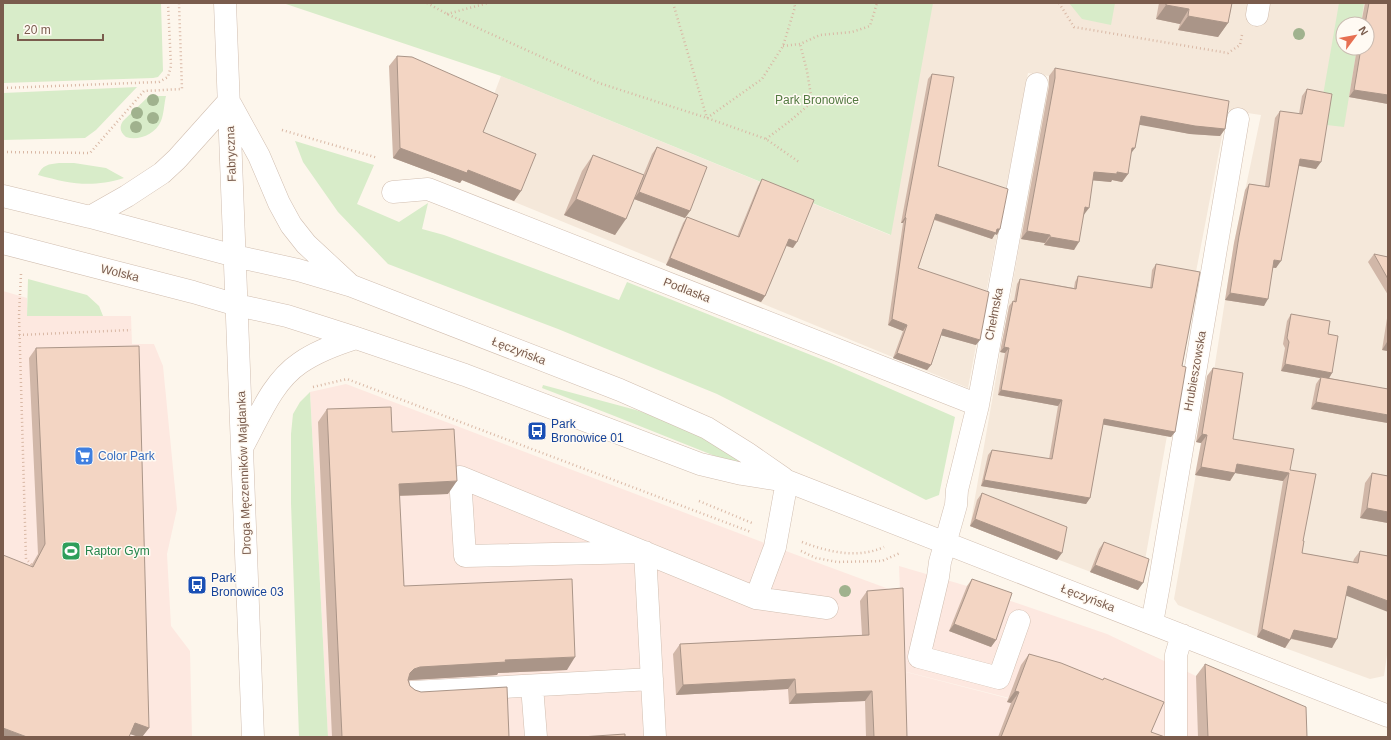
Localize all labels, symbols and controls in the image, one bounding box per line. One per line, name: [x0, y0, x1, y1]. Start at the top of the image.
scale bar: [18, 16, 103, 42]
north arrow: [1335, 16, 1375, 56]
text: 20 m: [24, 23, 51, 37]
text: N: [1356, 24, 1371, 37]
park label: Park Bronowice: [775, 93, 859, 107]
street label: Fabryczna: [223, 125, 239, 182]
street label: Wolska: [99, 261, 141, 285]
street label: Podlaska: [661, 275, 713, 305]
street label: Chełmska: [982, 286, 1006, 342]
street label: Hrubieszowska: [1181, 329, 1209, 412]
street label: Łęczyńska: [490, 334, 548, 368]
street label: Droga Męczenników Majdanka: [234, 390, 254, 555]
place label: Park Bronowice 01: [551, 417, 624, 445]
bus stop icon: Park Bronowice 01: [526, 420, 548, 442]
supermarket icon: Color Park: [73, 445, 95, 467]
place label: Color Park: [98, 449, 156, 463]
sports icon: Raptor Gym: [60, 540, 82, 562]
place label: Raptor Gym: [85, 544, 150, 558]
place label: Park Bronowice 03: [211, 571, 284, 599]
bus stop icon: Park Bronowice 03: [186, 574, 208, 596]
street label: Łęczyńska: [1059, 581, 1117, 615]

